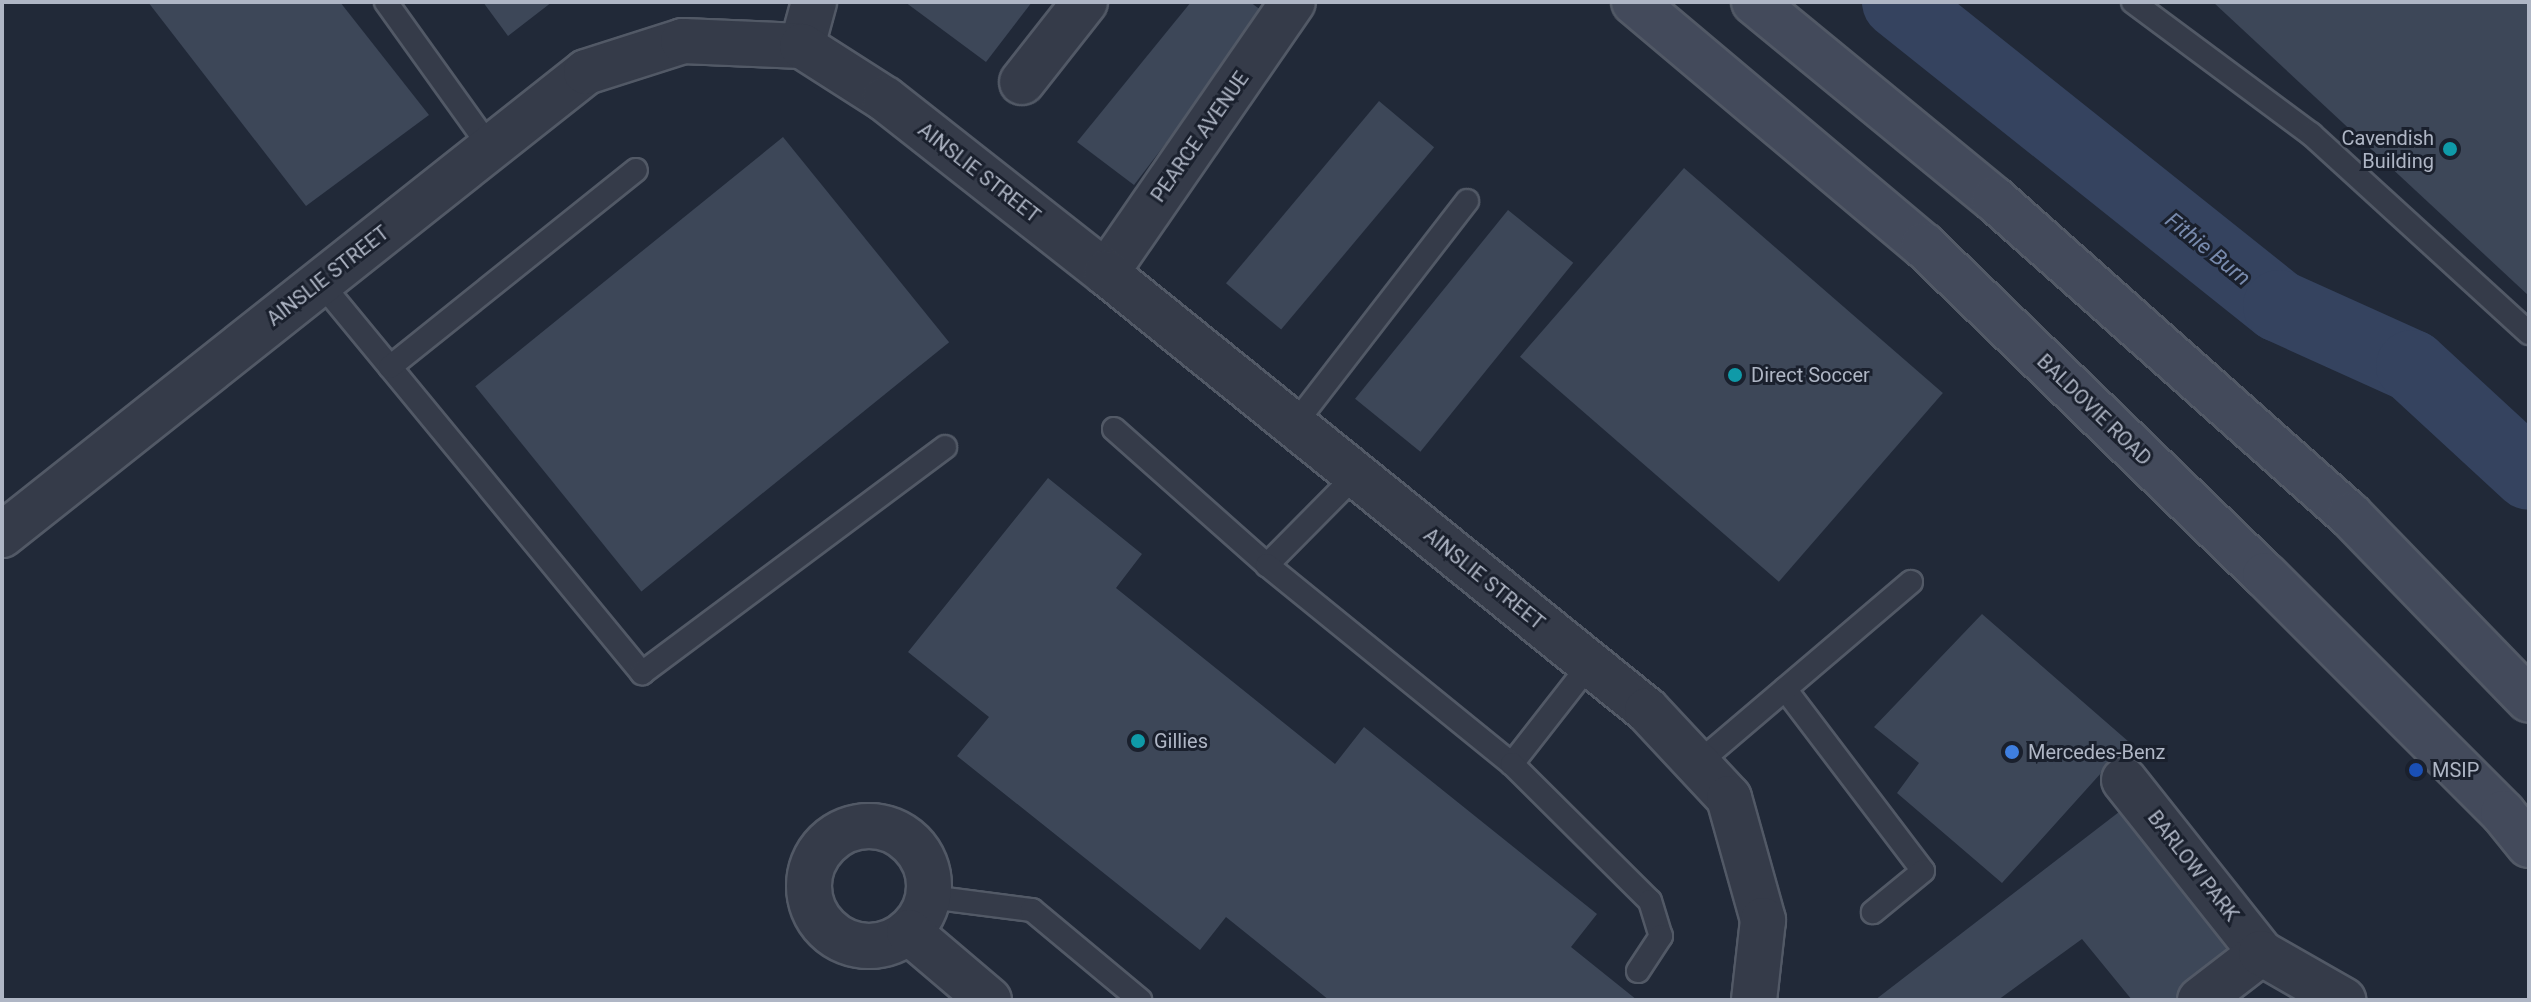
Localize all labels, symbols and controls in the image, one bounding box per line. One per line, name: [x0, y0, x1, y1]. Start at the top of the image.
street label: PEARCE AVENUE: [1146, 67, 1254, 207]
street label: AINSLIE STREET: [913, 118, 1045, 228]
place label: Cavendish Building: [2342, 126, 2434, 173]
marker: Cavendish Building: [2441, 140, 2459, 158]
water label: Fithie Burn: [2160, 207, 2256, 291]
street label: AINSLIE STREET: [262, 221, 394, 331]
street label: BALDOVIE ROAD: [2032, 349, 2156, 471]
place label: Direct Soccer: [1751, 363, 1870, 387]
marker: Direct Soccer: [1726, 366, 1744, 384]
street label: AINSLIE STREET: [1419, 523, 1549, 635]
place label: Gillies: [1154, 729, 1208, 753]
marker: Gillies: [1129, 732, 1147, 750]
place label: Mercedes-Benz: [2028, 740, 2166, 764]
marker: Mercedes-Benz: [2003, 743, 2021, 761]
place label: MSIP: [2432, 758, 2479, 782]
marker: MSIP: [2407, 761, 2425, 779]
street label: BARLOW PARK: [2142, 806, 2244, 926]

